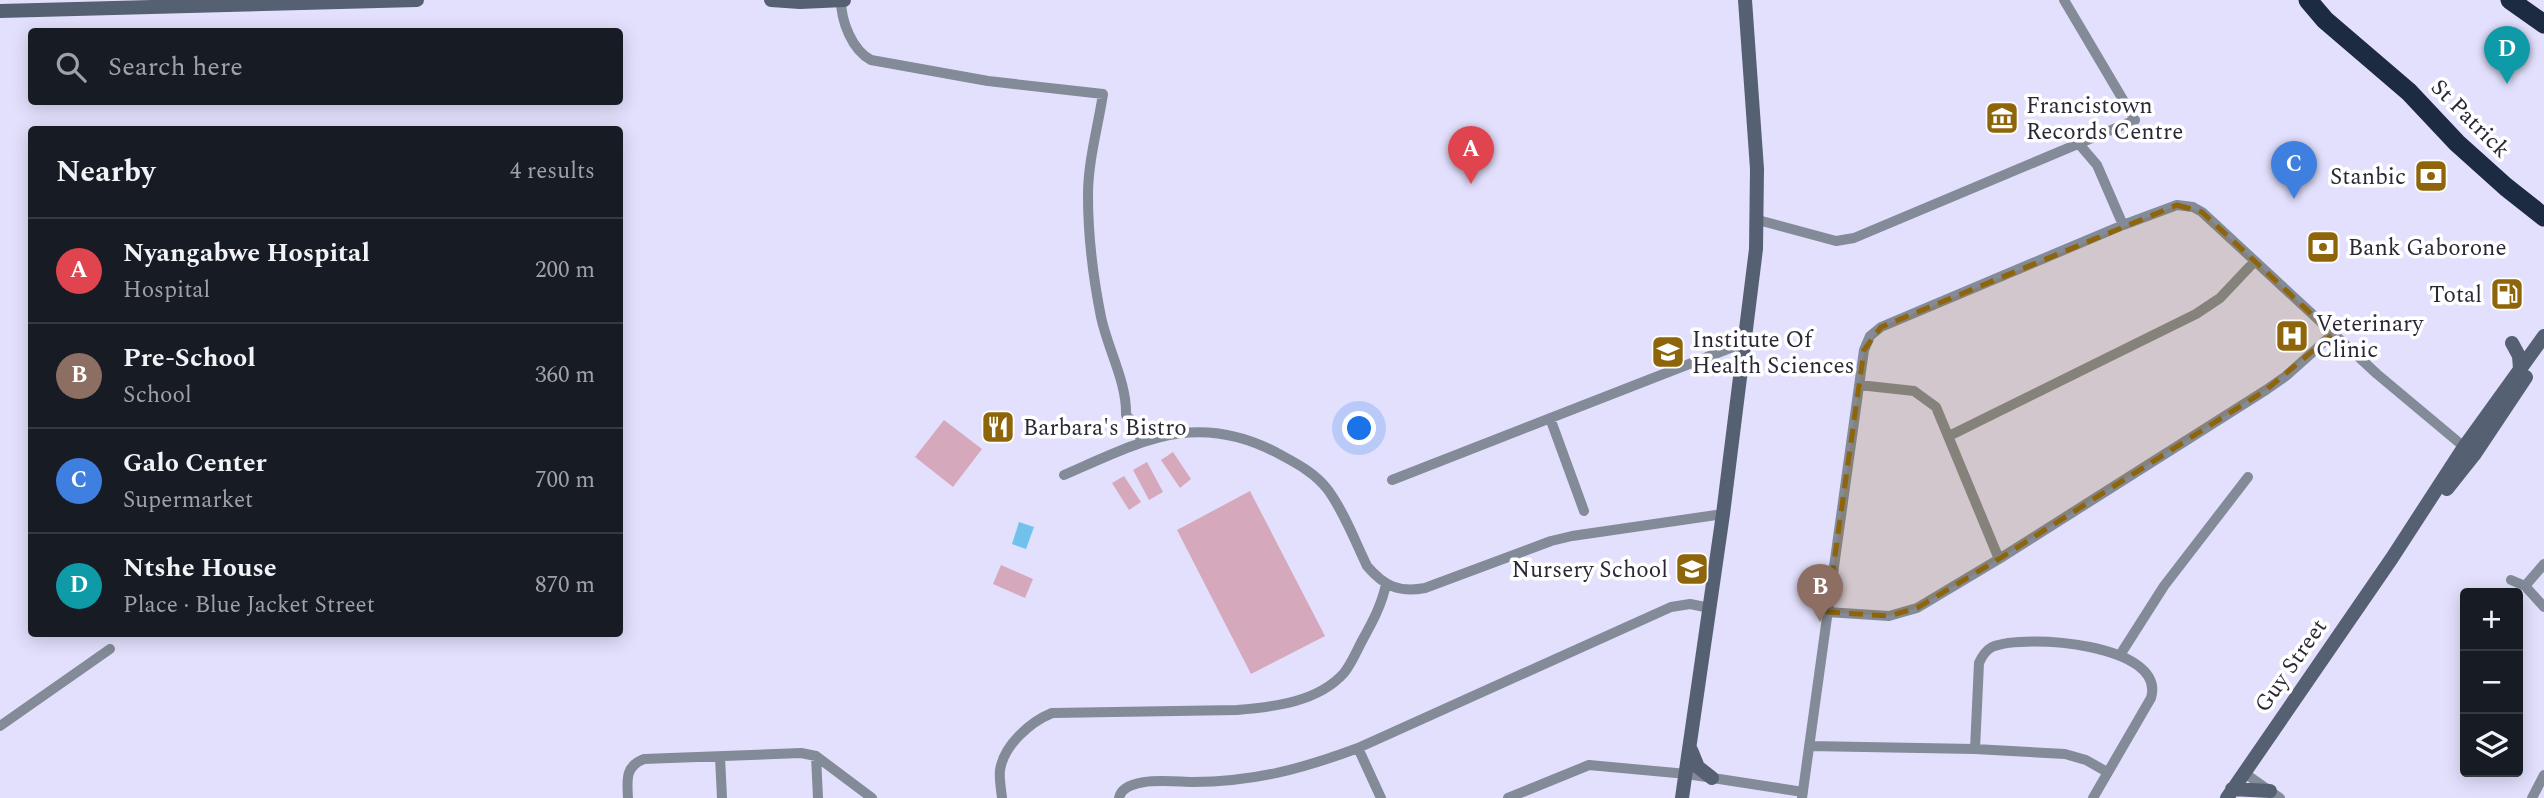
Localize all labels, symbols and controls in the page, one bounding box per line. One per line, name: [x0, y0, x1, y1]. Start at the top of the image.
pin: D: [2484, 26, 2530, 84]
search box: [28, 28, 623, 105]
text: Search here: [108, 47, 243, 87]
icon: search: [52, 48, 90, 86]
street label: St Patrick: [2422, 71, 2518, 167]
place label: Francistown Records Centre: [2026, 89, 2183, 150]
museum icon: Francistown Records Centre: [1983, 99, 2021, 137]
pin: A: [1448, 126, 1494, 184]
pin: C: [2271, 141, 2317, 199]
text: Nearby: [56, 149, 155, 195]
text: 4 results: [510, 154, 595, 189]
bank icon: Stanbic: [2412, 157, 2450, 195]
place label: Stanbic: [2330, 160, 2406, 195]
bank icon: Bank Gaborone: [2304, 228, 2342, 266]
place label: Bank Gaborone: [2348, 231, 2507, 266]
text: Nyangabwe Hospital: [123, 233, 370, 273]
text: A: [70, 253, 88, 288]
text: 200 m: [535, 253, 595, 288]
text: Hospital: [123, 273, 210, 308]
fuel station icon: Total: [2488, 275, 2526, 313]
place label: Total: [2429, 278, 2482, 313]
place label: Veterinary Clinic: [2316, 307, 2424, 368]
hospital icon: Veterinary Clinic: [2273, 317, 2311, 355]
place label: Institute Of Health Sciences: [1692, 323, 1855, 384]
school or university icon: Institute Of Health Sciences: [1649, 333, 1687, 371]
text: Pre-School: [123, 338, 256, 378]
text: B: [71, 358, 87, 393]
text: 360 m: [535, 358, 595, 393]
text: School: [123, 378, 192, 413]
restaurant icon: Barbara's Bistro: [979, 408, 1017, 446]
place label: Barbara's Bistro: [1023, 411, 1187, 446]
your location: [1342, 411, 1376, 445]
text: Galo Center: [123, 443, 267, 483]
text: C: [71, 463, 87, 498]
text: 700 m: [535, 463, 595, 498]
text: Supermarket: [123, 483, 253, 518]
text: Ntshe House: [123, 548, 277, 588]
school or university icon: Nursery School: [1673, 550, 1711, 588]
place label: Nursery School: [1512, 553, 1668, 588]
pin: B: [1797, 564, 1843, 622]
text: D: [70, 568, 88, 603]
text: 870 m: [535, 568, 595, 603]
text: Place · Blue Jacket Street: [123, 588, 375, 623]
map controls: [2460, 588, 2523, 777]
button: +: [2460, 588, 2523, 651]
street label: Guy Street: [2246, 612, 2336, 720]
button: −: [2460, 651, 2523, 714]
button: layers: [2460, 714, 2523, 777]

